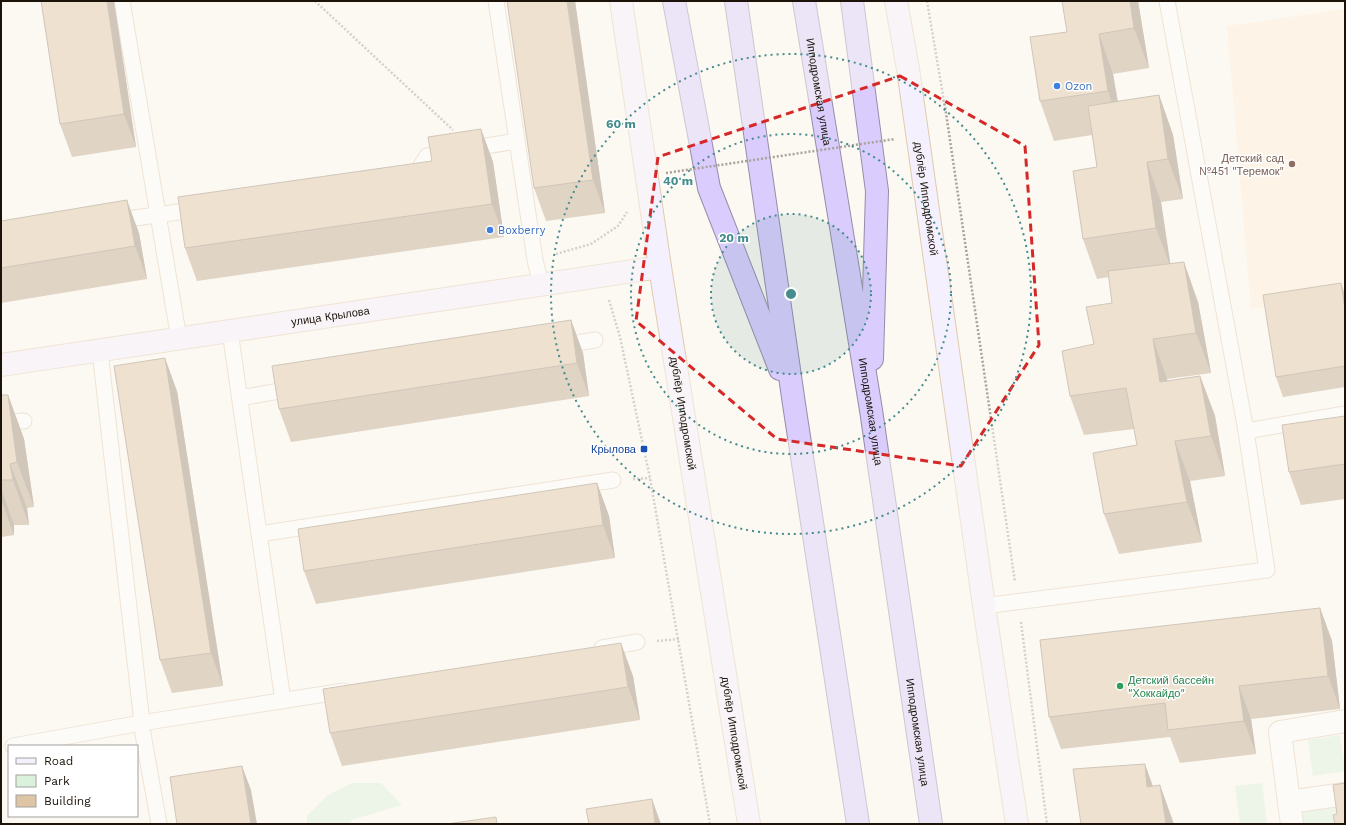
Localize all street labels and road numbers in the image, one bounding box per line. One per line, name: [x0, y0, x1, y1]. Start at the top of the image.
street label: Ипподромская улица: [804, 37, 834, 147]
street label: дублёр Ипподромской: [912, 141, 941, 256]
street label: улица Крылова: [290, 304, 371, 328]
street label: дублёр Ипподромской: [668, 356, 699, 471]
street label: Ипподромская улица: [856, 357, 886, 467]
street label: дублёр Ипподромской: [719, 675, 750, 791]
street label: Ипподромская улица: [903, 677, 932, 788]

